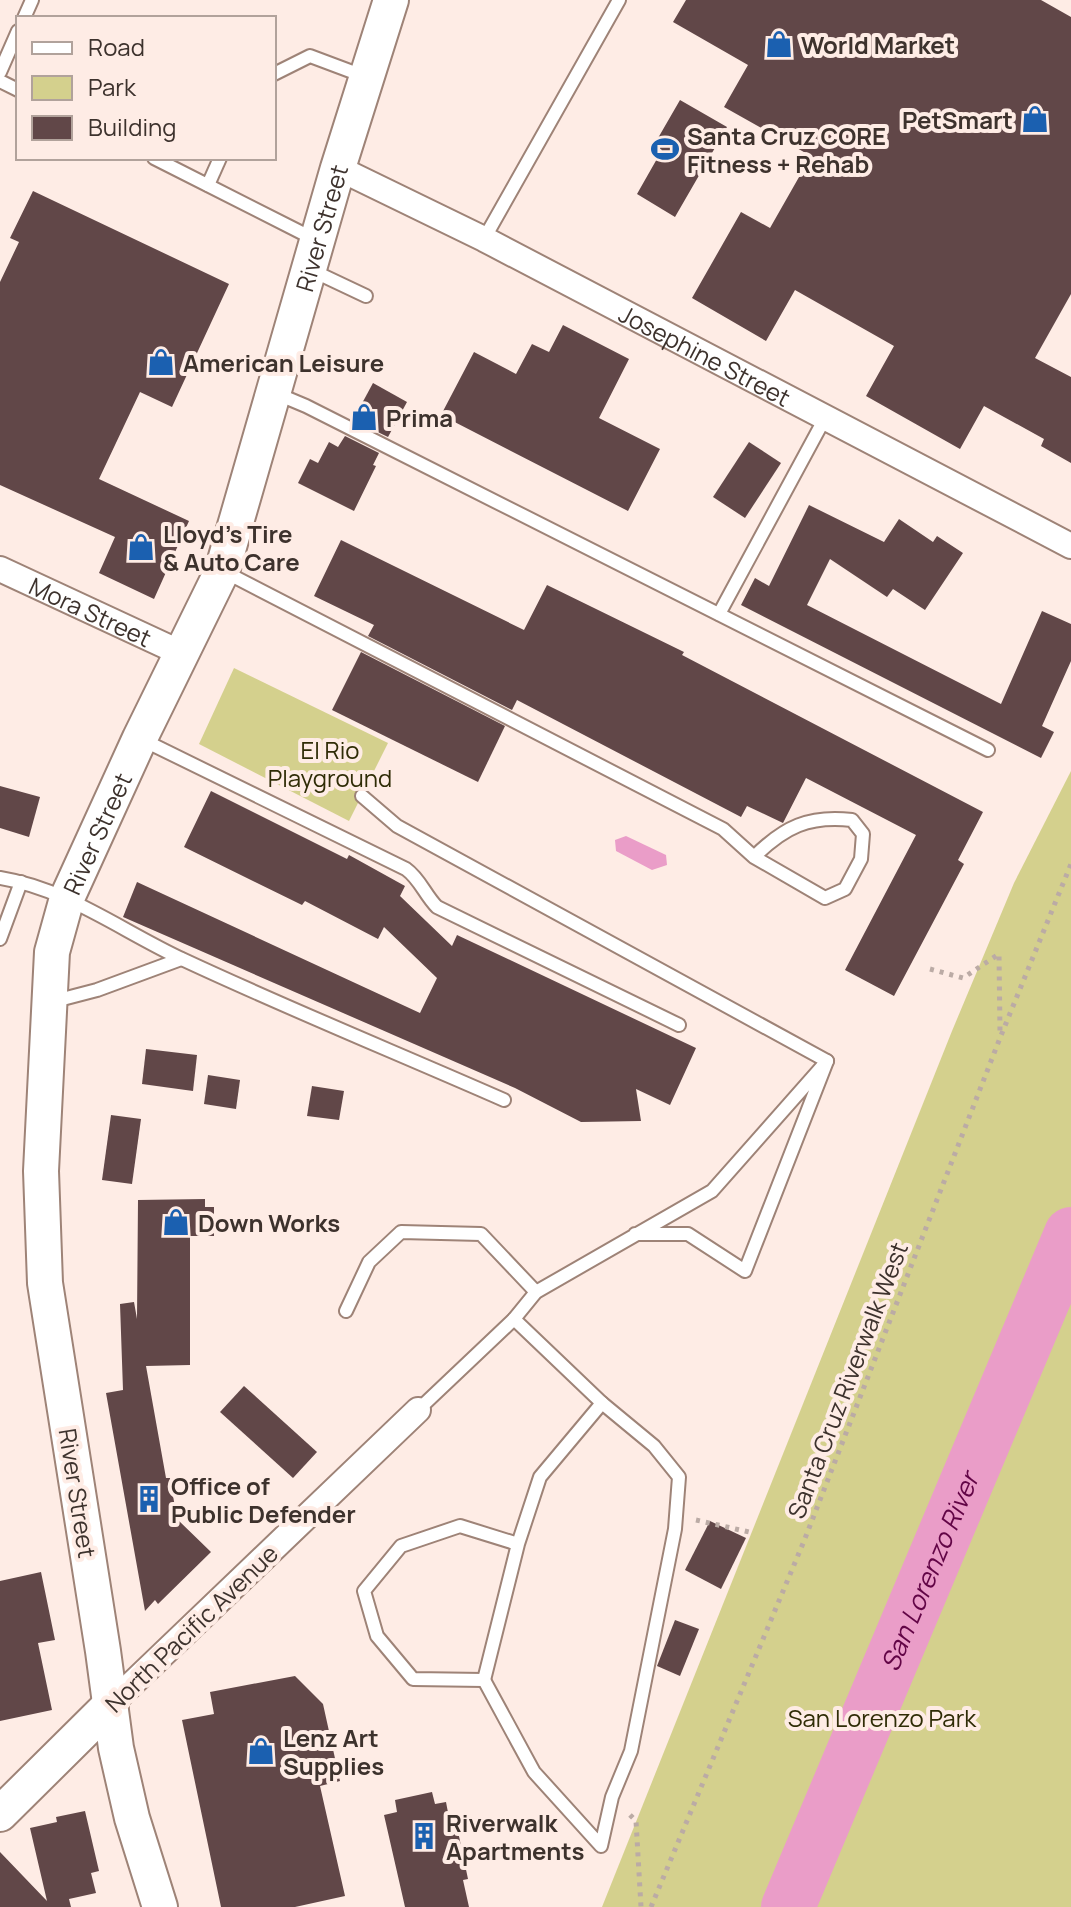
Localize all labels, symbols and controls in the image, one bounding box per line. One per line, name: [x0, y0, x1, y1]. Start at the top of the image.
legend: [16, 16, 276, 160]
place label: World Market: [801, 28, 955, 61]
shop icon: World Market: [764, 29, 794, 59]
text: Road: [88, 30, 145, 63]
text: Park: [88, 70, 137, 103]
place label: PetSmart: [902, 103, 1013, 136]
shop icon: PetSmart: [1020, 104, 1050, 134]
text: Building: [88, 110, 176, 143]
place label: Santa Cruz CORE Fitness + Rehab: [687, 119, 886, 180]
sports icon: Santa Cruz CORE Fitness + Rehab: [650, 134, 680, 164]
street label: River Street: [287, 160, 355, 295]
street label: Josephine Street: [614, 296, 797, 413]
place label: American Leisure: [183, 346, 384, 379]
shop icon: American Leisure: [146, 347, 176, 377]
place label: Prima: [386, 401, 453, 434]
shop icon: Prima: [349, 402, 379, 432]
place label: Lloyd's Tire & Auto Care: [163, 517, 300, 578]
shop icon: Lloyd's Tire & Auto Care: [126, 532, 156, 562]
street label: Mora Street: [24, 569, 157, 654]
park label: El Rio Playground: [268, 733, 392, 794]
street label: River Street: [54, 767, 139, 900]
place label: Down Works: [198, 1206, 340, 1239]
shop icon: Down Works: [161, 1207, 191, 1237]
street label: Santa Cruz Riverwalk West: [779, 1237, 915, 1523]
street label: River Street: [52, 1426, 104, 1560]
water label: San Lorenzo River: [871, 1463, 988, 1676]
place label: Office of Public Defender: [171, 1469, 356, 1530]
building icon: Office of Public Defender: [134, 1484, 164, 1514]
street label: North Pacific Avenue: [97, 1537, 285, 1719]
park label: San Lorenzo Park: [788, 1701, 977, 1734]
place label: Lenz Art Supplies: [283, 1721, 384, 1782]
shop icon: Lenz Art Supplies: [246, 1736, 276, 1766]
place label: Riverwalk Apartments: [446, 1806, 585, 1867]
building icon: Riverwalk Apartments: [409, 1821, 439, 1851]

